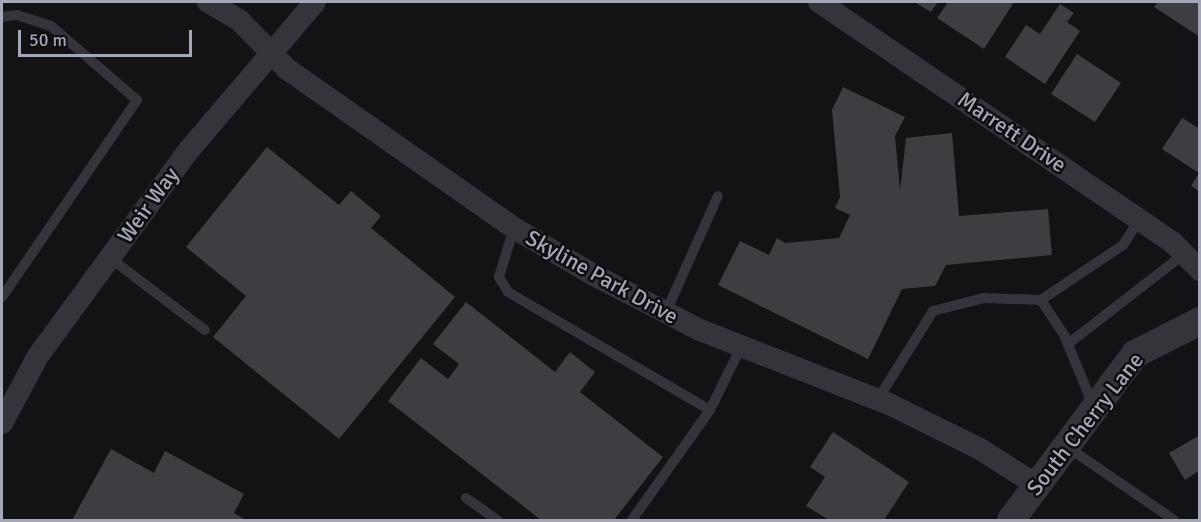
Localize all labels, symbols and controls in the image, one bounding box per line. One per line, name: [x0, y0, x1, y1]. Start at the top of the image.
scale bar: [21, 18, 195, 56]
text: 50 m: [29, 29, 67, 51]
street label: Marrett Drive: [953, 86, 1071, 178]
street label: Weir Way: [112, 162, 184, 248]
street label: Skyline Park Drive: [521, 224, 683, 330]
street label: South Cherry Lane: [1021, 347, 1149, 501]

